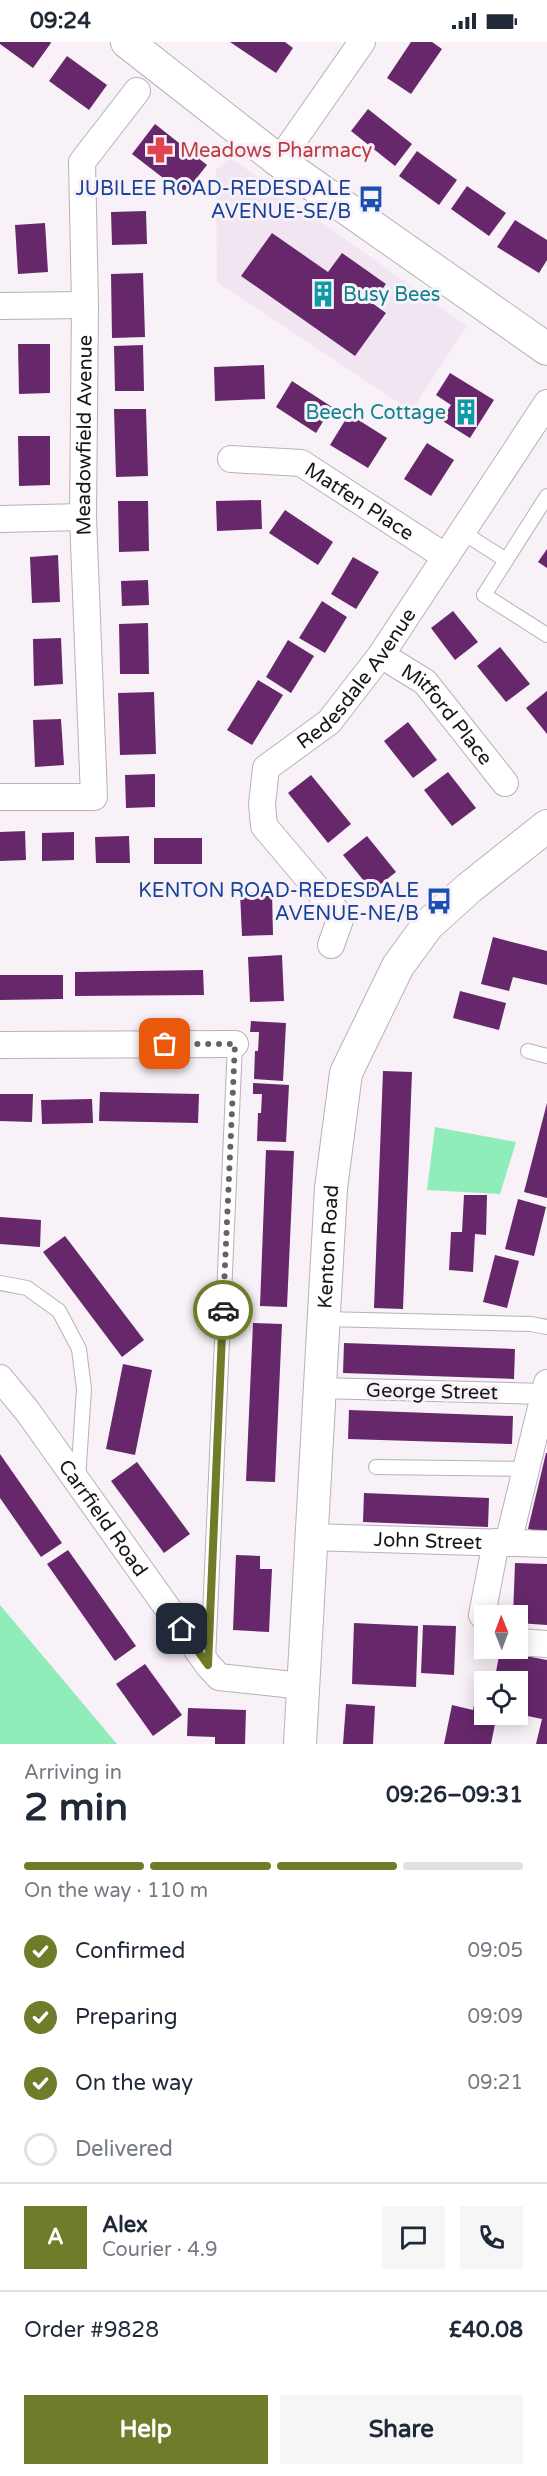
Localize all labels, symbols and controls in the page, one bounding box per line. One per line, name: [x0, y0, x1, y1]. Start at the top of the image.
text: 09:24: [30, 8, 91, 34]
pharmacy icon: Meadows Pharmacy: [145, 135, 175, 165]
place label: Meadows Pharmacy: [180, 139, 373, 163]
place label: JUBILEE ROAD-REDESDALE AVENUE-SE/B: [75, 177, 351, 224]
bus stop icon: JUBILEE ROAD-REDESDALE AVENUE-SE/B: [356, 184, 386, 214]
building icon: Busy Bees: [308, 279, 338, 309]
place label: Busy Bees: [343, 283, 440, 307]
street label: Meadowfield Avenue: [72, 335, 98, 536]
building icon: Beech Cottage: [451, 397, 481, 427]
place label: Beech Cottage: [305, 401, 446, 425]
street label: Matfen Place: [300, 458, 418, 546]
street label: Redesdale Avenue: [292, 604, 422, 755]
street label: Mitford Place: [397, 659, 497, 770]
place label: KENTON ROAD-REDESDALE AVENUE-NE/B: [138, 879, 419, 926]
bus stop icon: KENTON ROAD-REDESDALE AVENUE-NE/B: [424, 886, 454, 916]
pin: [139, 1018, 190, 1069]
icon: bag: [148, 1027, 181, 1060]
street label: Kenton Road: [313, 1184, 344, 1309]
courier: [193, 1280, 253, 1340]
icon: car: [207, 1294, 240, 1327]
street label: George Street: [366, 1379, 499, 1405]
street label: Carrfield Road: [53, 1455, 152, 1582]
street label: John Street: [373, 1528, 483, 1555]
pin: [156, 1603, 207, 1654]
north arrow: [474, 1605, 528, 1659]
map controls: [474, 1605, 528, 1725]
icon: home: [165, 1612, 198, 1645]
button: locate: [474, 1671, 528, 1725]
text: Arriving in: [24, 1761, 122, 1785]
text: 09:26–09:31: [386, 1782, 523, 1808]
text: 2 min: [24, 1784, 128, 1831]
text: On the way · 110 m: [24, 1879, 208, 1903]
icon: check: [24, 1935, 57, 1968]
text: Confirmed: [75, 1938, 185, 1964]
text: 09:05: [468, 1939, 523, 1963]
icon: check: [24, 2001, 57, 2034]
text: Preparing: [75, 2004, 178, 2030]
text: 09:09: [468, 2005, 523, 2029]
icon: check: [24, 2067, 57, 2100]
text: On the way: [75, 2070, 193, 2096]
text: 09:21: [468, 2071, 523, 2095]
text: Delivered: [75, 2136, 173, 2162]
button: chat: [382, 2206, 445, 2269]
button: phone: [460, 2206, 523, 2269]
text: Alex: [102, 2212, 148, 2238]
text: A: [47, 2224, 64, 2250]
text: Courier · 4.9: [102, 2238, 217, 2262]
text: Order #9828: [24, 2317, 159, 2343]
text: £40.08: [449, 2317, 523, 2343]
button: Help: [24, 2395, 268, 2464]
button: Share: [280, 2395, 523, 2464]

